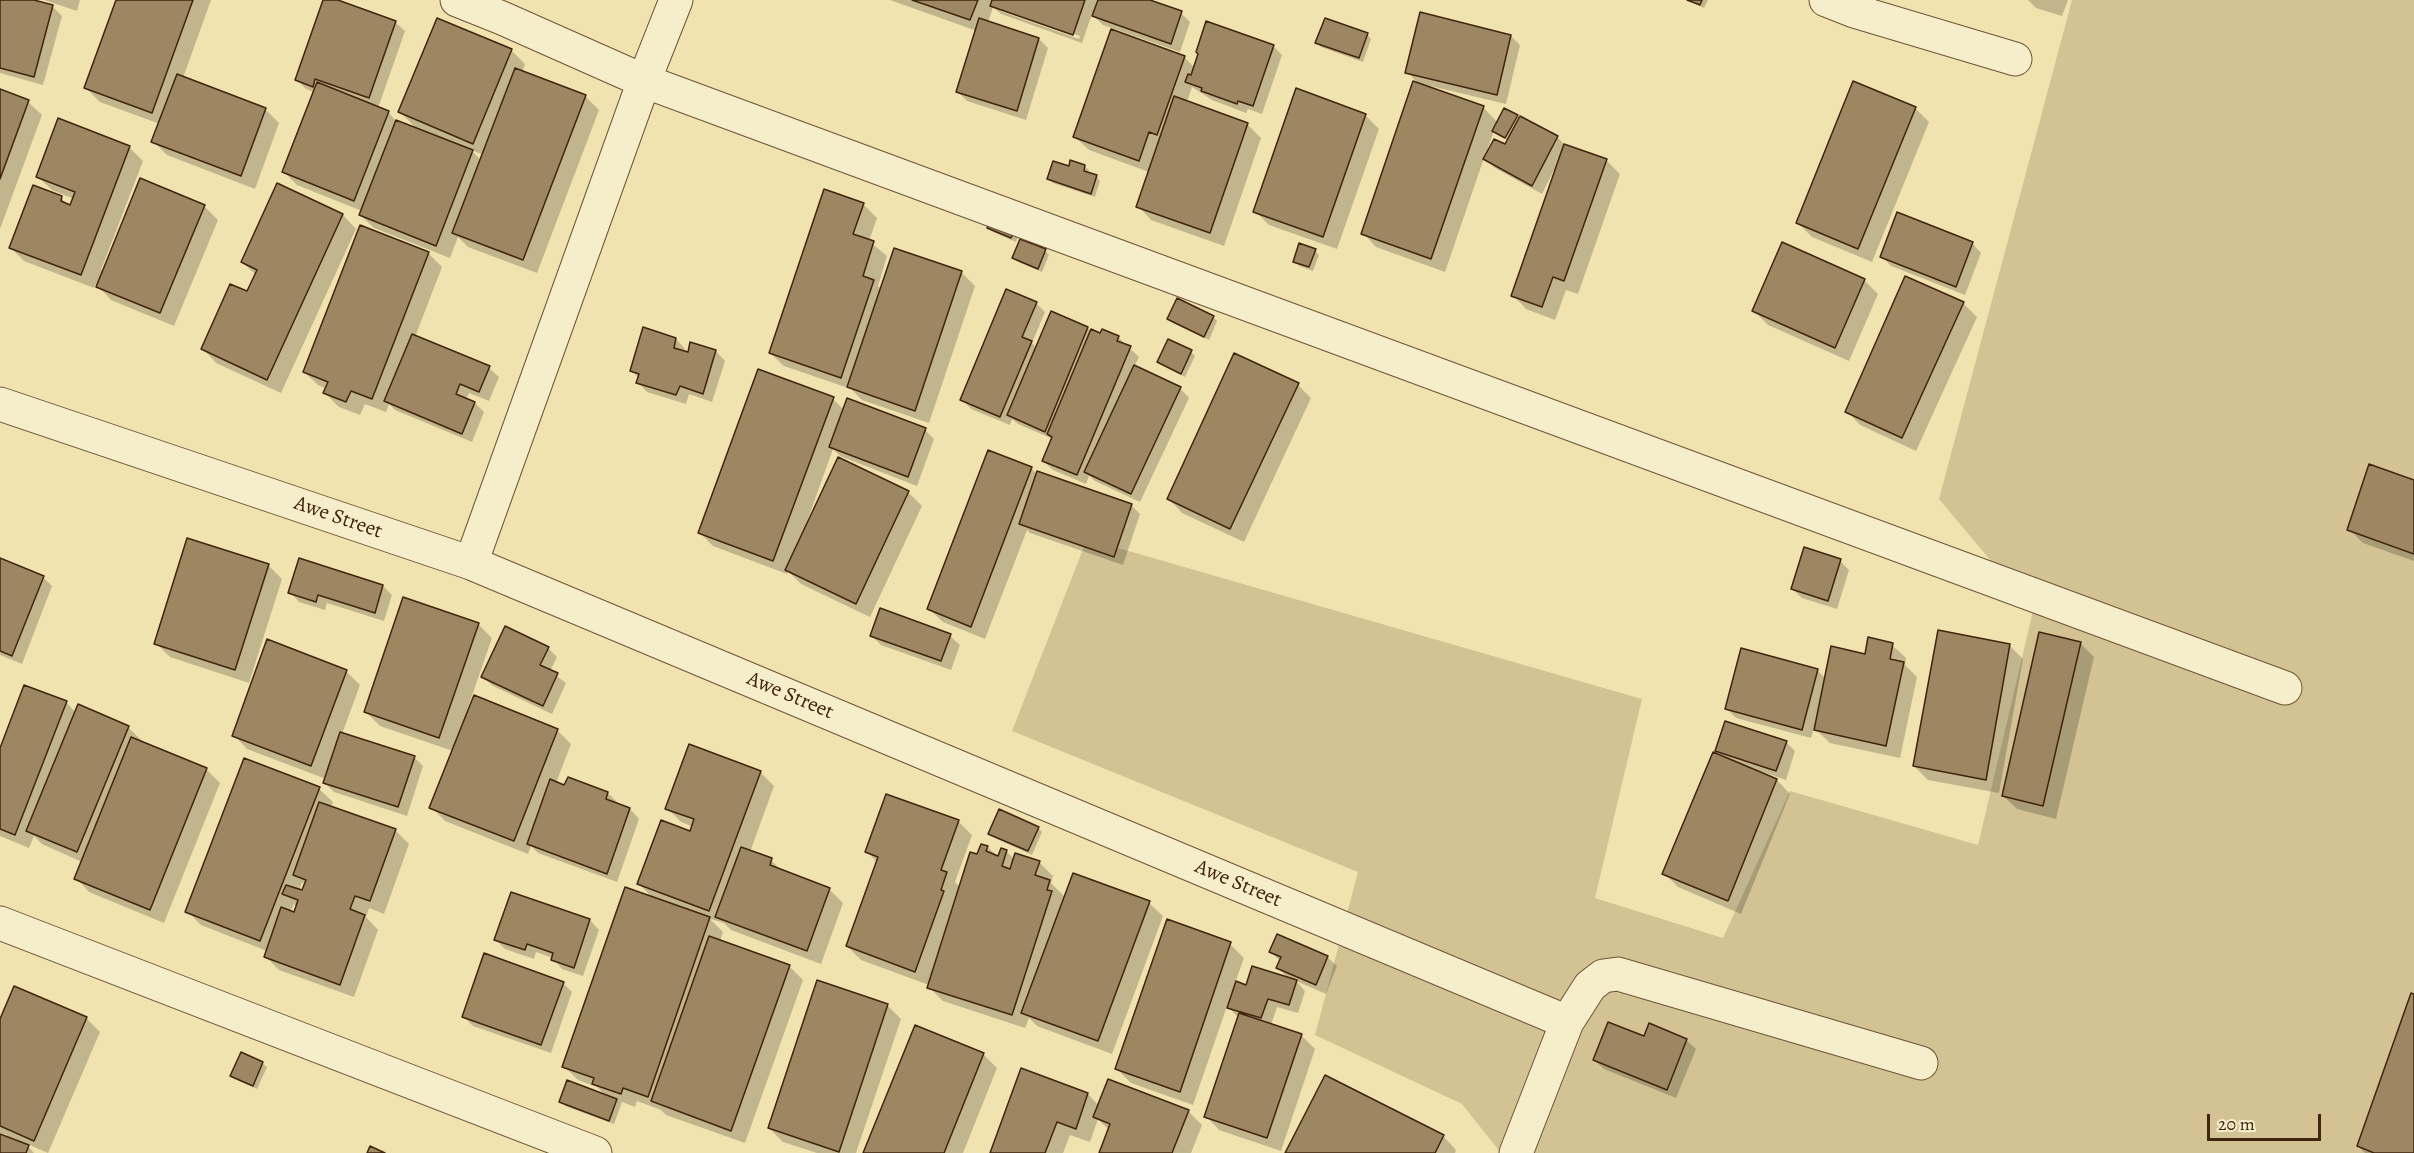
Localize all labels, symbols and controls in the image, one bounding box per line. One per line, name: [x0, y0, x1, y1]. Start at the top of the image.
street label: Awe Street: [291, 491, 385, 545]
street label: Awe Street: [743, 667, 837, 725]
street label: Awe Street: [1191, 855, 1285, 913]
scale bar: [2210, 1102, 2324, 1140]
text: 20 m: [2218, 1112, 2255, 1136]

